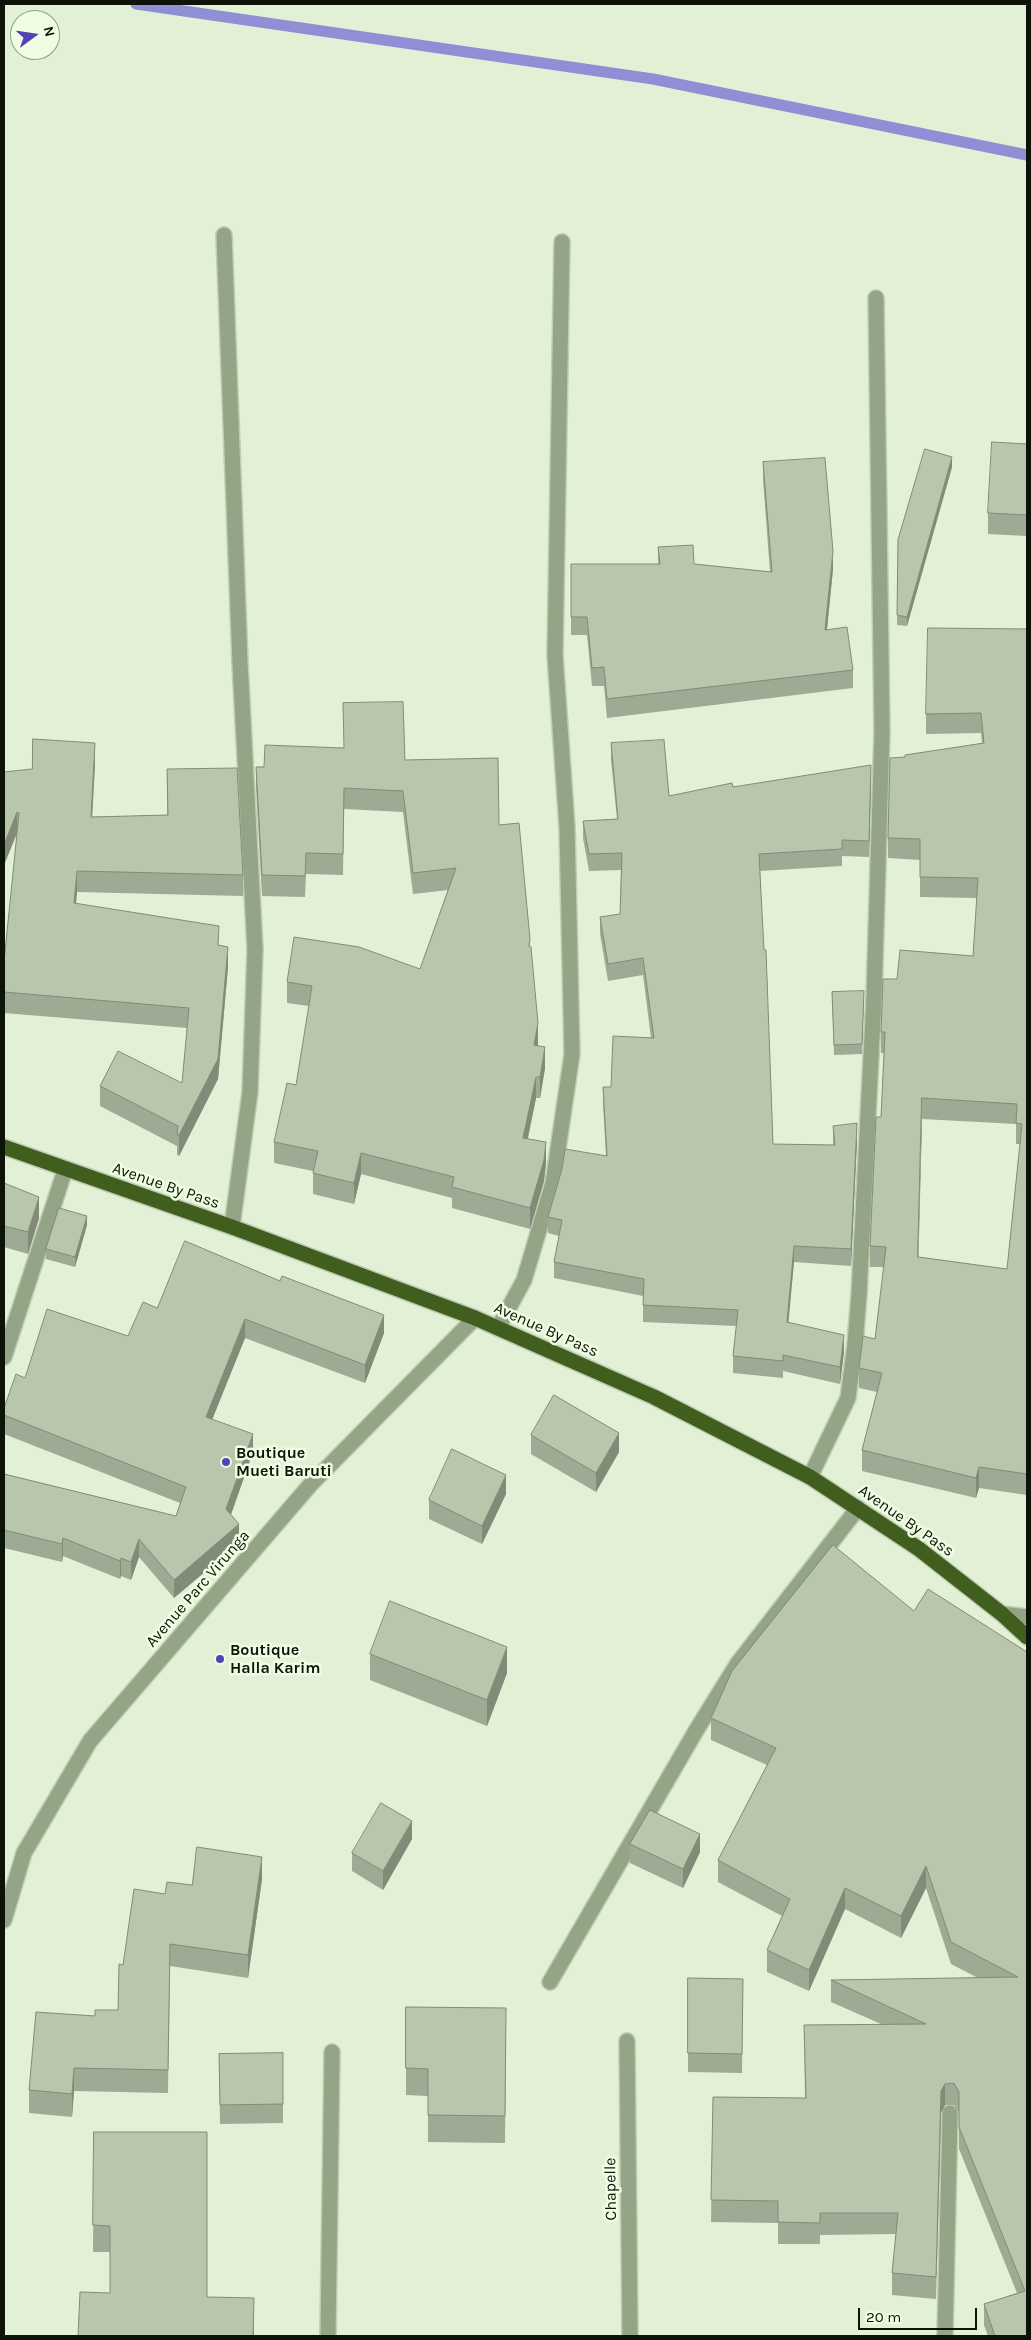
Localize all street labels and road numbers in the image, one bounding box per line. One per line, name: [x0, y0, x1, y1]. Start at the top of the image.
street label: Avenue By Pass: [110, 1159, 222, 1213]
street label: Avenue By Pass: [491, 1298, 601, 1362]
street label: Avenue By Pass: [855, 1481, 957, 1561]
street label: Avenue Parc Virunga: [142, 1527, 254, 1651]
street label: Chapelle: [601, 2157, 621, 2221]

